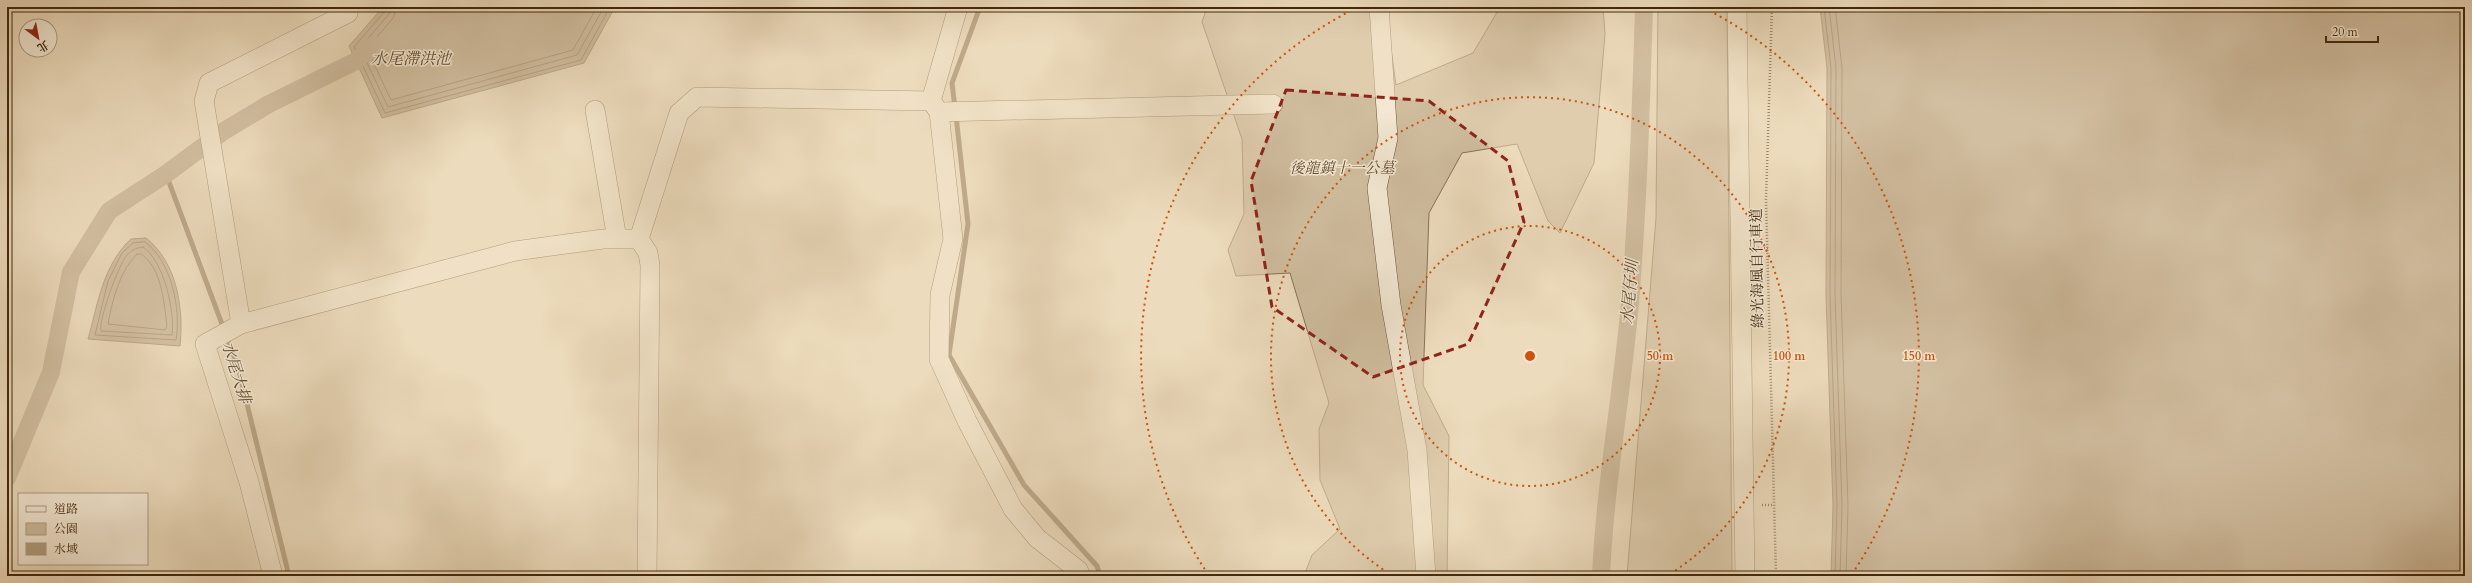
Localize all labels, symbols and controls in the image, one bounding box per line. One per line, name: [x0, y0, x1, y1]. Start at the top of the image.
north arrow: [18, 18, 58, 58]
scale bar: [2326, 18, 2378, 44]
text: 20 m: [2332, 24, 2359, 40]
text: 北: [34, 37, 52, 55]
water label: 水尾滯洪池: [371, 48, 453, 70]
park label: 後龍鎮十一公墓: [1289, 158, 1397, 178]
street label: 綠光海風自行車道: [1746, 208, 1768, 328]
water label: 水尾仔圳: [1616, 256, 1644, 325]
water label: 水尾大排: [216, 338, 257, 408]
text: 50 m: [1647, 348, 1674, 364]
text: 100 m: [1773, 348, 1806, 364]
text: 150 m: [1903, 348, 1936, 364]
centre of rings: [1523, 349, 1537, 363]
legend: [18, 493, 148, 565]
text: 道路: [54, 501, 78, 517]
text: 公園: [54, 521, 78, 537]
text: 水域: [54, 541, 78, 557]

